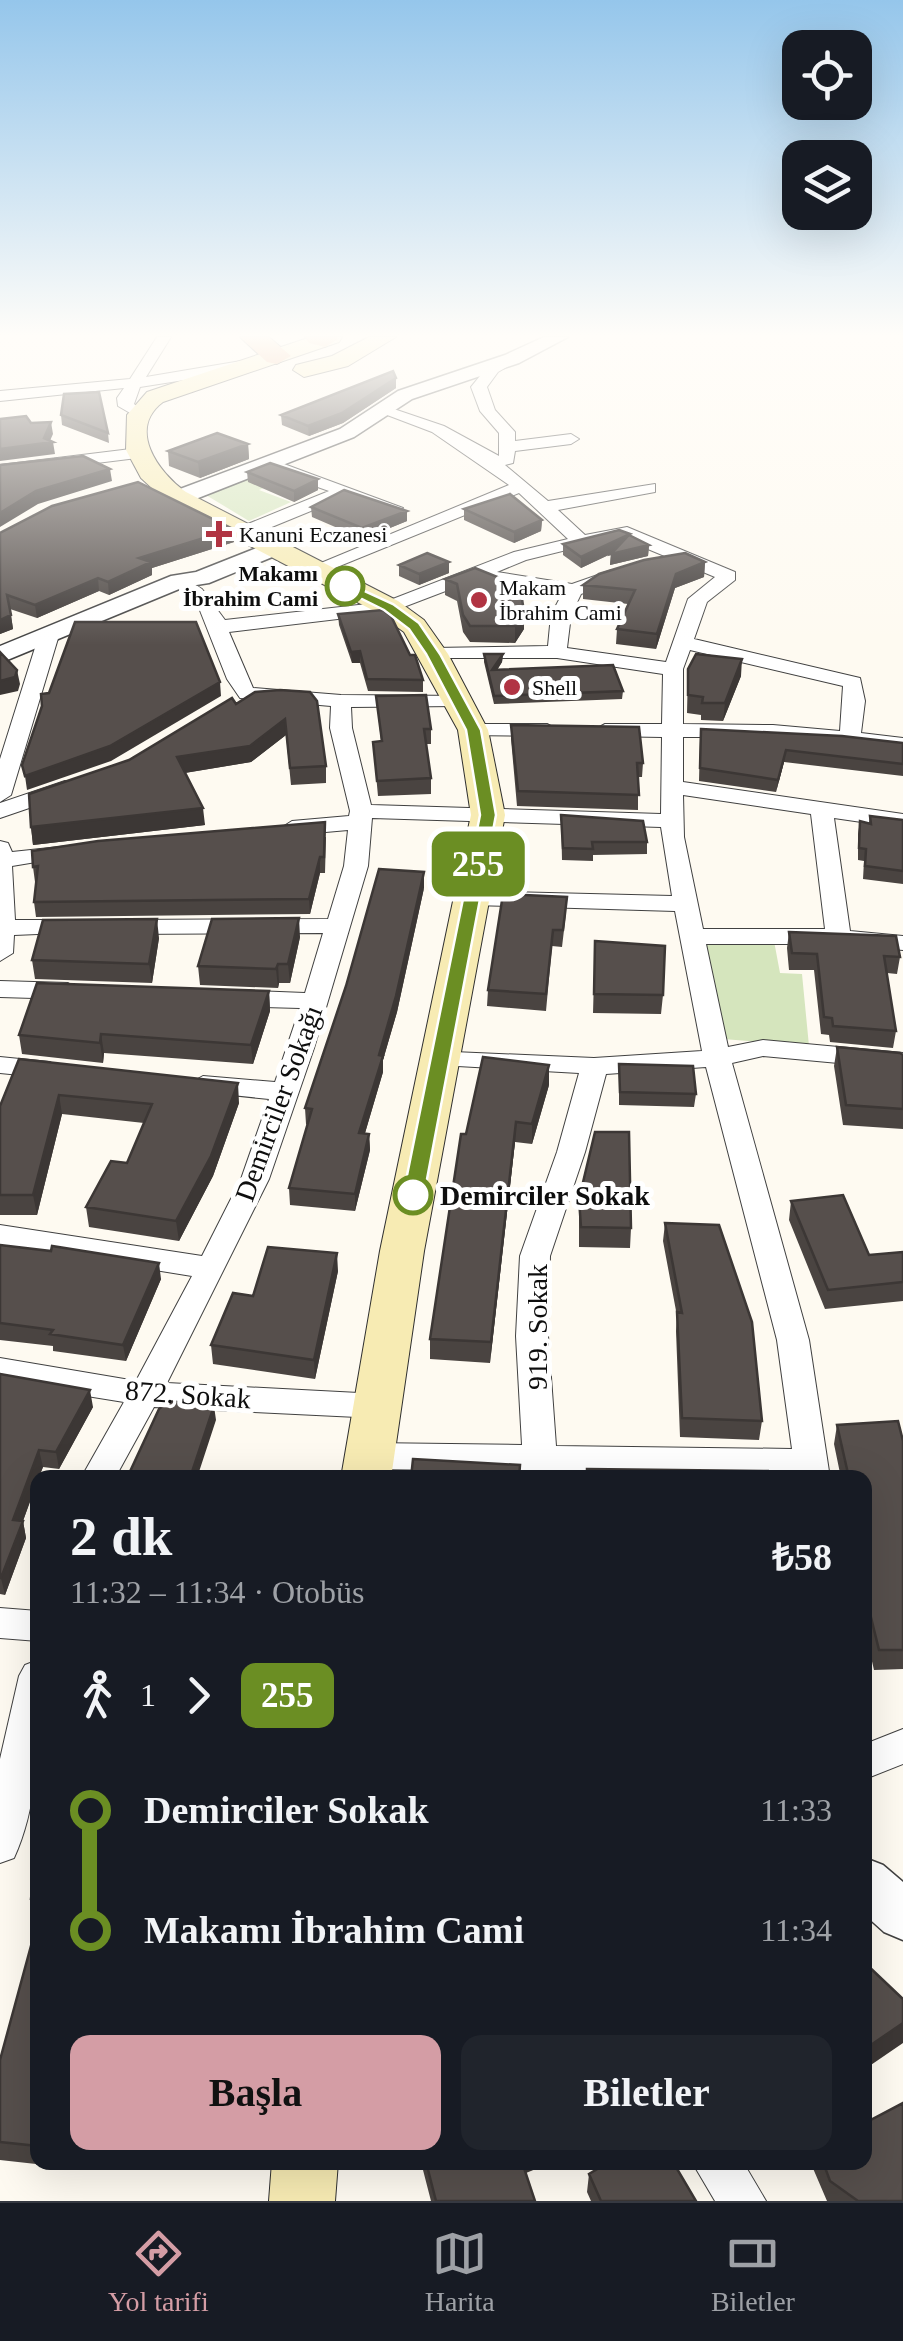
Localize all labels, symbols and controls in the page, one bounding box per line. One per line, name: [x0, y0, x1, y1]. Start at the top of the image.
map controls: [782, 30, 872, 230]
button: locate: [782, 30, 872, 120]
button: layers: [782, 140, 872, 230]
place label: Kanuni Eczanesi: [239, 522, 387, 547]
marker: Kanuni Eczanesi: [208, 523, 230, 545]
place label: Makamı İbrahim Cami: [183, 561, 318, 611]
marker: Makamı İbrahim Cami: [326, 567, 364, 605]
place label: Makam İbrahim Cami: [499, 575, 622, 625]
marker: Makam İbrahim Cami: [468, 589, 490, 611]
place label: Shell: [532, 675, 577, 700]
marker: Shell: [501, 676, 523, 698]
line badge: 255: [420, 832, 536, 896]
text: 255: [452, 845, 504, 884]
street label: Demirciler Sokağı: [229, 1001, 328, 1205]
marker: Demirciler Sokak: [394, 1176, 432, 1214]
place label: Demirciler Sokak: [440, 1180, 650, 1211]
street label: 919. Sokak: [522, 1264, 553, 1390]
street label: 872. Sokak: [124, 1375, 252, 1414]
text: 2 dk: [70, 1506, 172, 1567]
text: ₺58: [772, 1536, 832, 1578]
text: 11:32 – 11:34 · Otobüs: [70, 1574, 365, 1610]
icon: walk: [70, 1668, 125, 1723]
icon: forward: [171, 1668, 226, 1723]
text: 255: [261, 1676, 314, 1715]
text: 1: [140, 1677, 156, 1713]
text: Demirciler Sokak: [144, 1789, 429, 1831]
text: 11:33: [760, 1792, 832, 1828]
text: Makamı İbrahim Cami: [144, 1909, 524, 1951]
text: 11:34: [760, 1912, 832, 1948]
button: Başla: [70, 2035, 441, 2150]
button: Biletler: [461, 2035, 832, 2150]
tab: Yol tarifi: [108, 2226, 209, 2318]
tab: Harita: [425, 2226, 495, 2318]
tab: Biletler: [711, 2226, 795, 2318]

